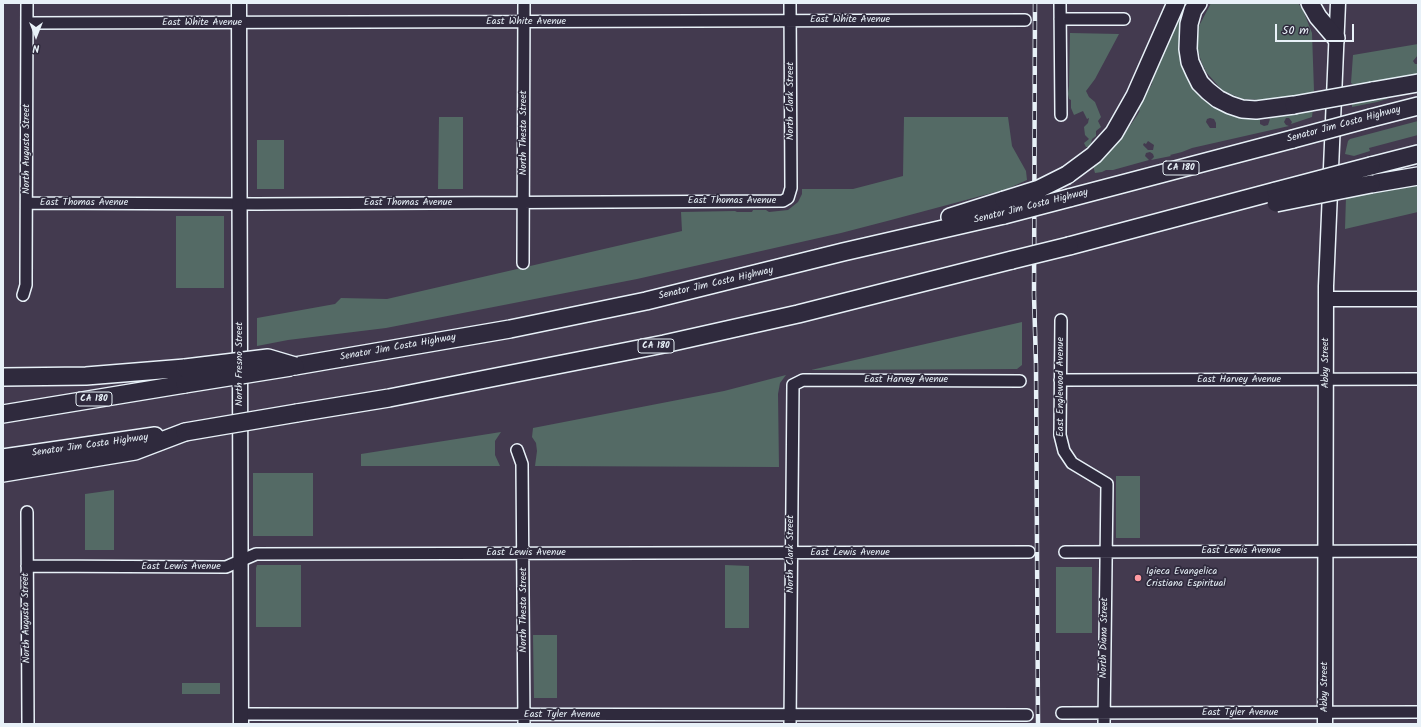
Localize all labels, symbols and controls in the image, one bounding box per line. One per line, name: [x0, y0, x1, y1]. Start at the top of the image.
street label: East White Avenue: [810, 14, 890, 26]
north arrow: [16, 16, 56, 56]
street label: East White Avenue: [486, 16, 566, 28]
scale bar: [1277, 16, 1356, 42]
street label: East White Avenue: [162, 17, 242, 29]
text: 50 m: [1282, 21, 1309, 40]
text: N: [33, 39, 39, 57]
street label: North Clark Street: [785, 62, 797, 140]
street label: North Thesta Street: [518, 90, 530, 176]
street label: North Augusta Street: [21, 104, 33, 194]
street label: Senator Jim Costa Highway: [1286, 104, 1402, 146]
road number: CA 180: [1163, 161, 1199, 175]
street label: Senator Jim Costa Highway: [973, 187, 1089, 227]
street label: East Thomas Avenue: [688, 195, 776, 207]
street label: East Thomas Avenue: [40, 197, 128, 209]
street label: East Thomas Avenue: [364, 197, 452, 209]
street label: Senator Jim Costa Highway: [658, 265, 774, 303]
street label: North Fresno Street: [234, 322, 246, 406]
street label: Senator Jim Costa Highway: [339, 332, 457, 364]
street label: East Englewood Avenue: [1055, 337, 1067, 437]
street label: Abby Street: [1320, 338, 1332, 388]
road number: CA 180: [638, 339, 674, 353]
street label: East Harvey Avenue: [864, 374, 948, 386]
street label: East Harvey Avenue: [1197, 374, 1281, 386]
road number: CA 180: [76, 392, 112, 406]
street label: Senator Jim Costa Highway: [31, 432, 149, 460]
street label: North Clark Street: [785, 515, 797, 593]
street label: East Lewis Avenue: [1201, 545, 1281, 557]
street label: East Lewis Avenue: [486, 547, 566, 559]
street label: East Lewis Avenue: [810, 547, 890, 559]
street label: East Lewis Avenue: [141, 561, 221, 573]
place label: Igieca Evangelica Cristiana Espiritual: [1146, 566, 1226, 590]
street label: North Thesta Street: [518, 567, 530, 653]
street label: North Augusta Street: [20, 573, 34, 663]
marker: Igieca Evangelica Cristiana Espiritual: [1133, 573, 1143, 583]
street label: North Diana Street: [1098, 598, 1112, 678]
street label: Abby Street: [1319, 662, 1331, 712]
street label: East Tyler Avenue: [1202, 707, 1278, 719]
street label: East Tyler Avenue: [524, 709, 600, 721]

